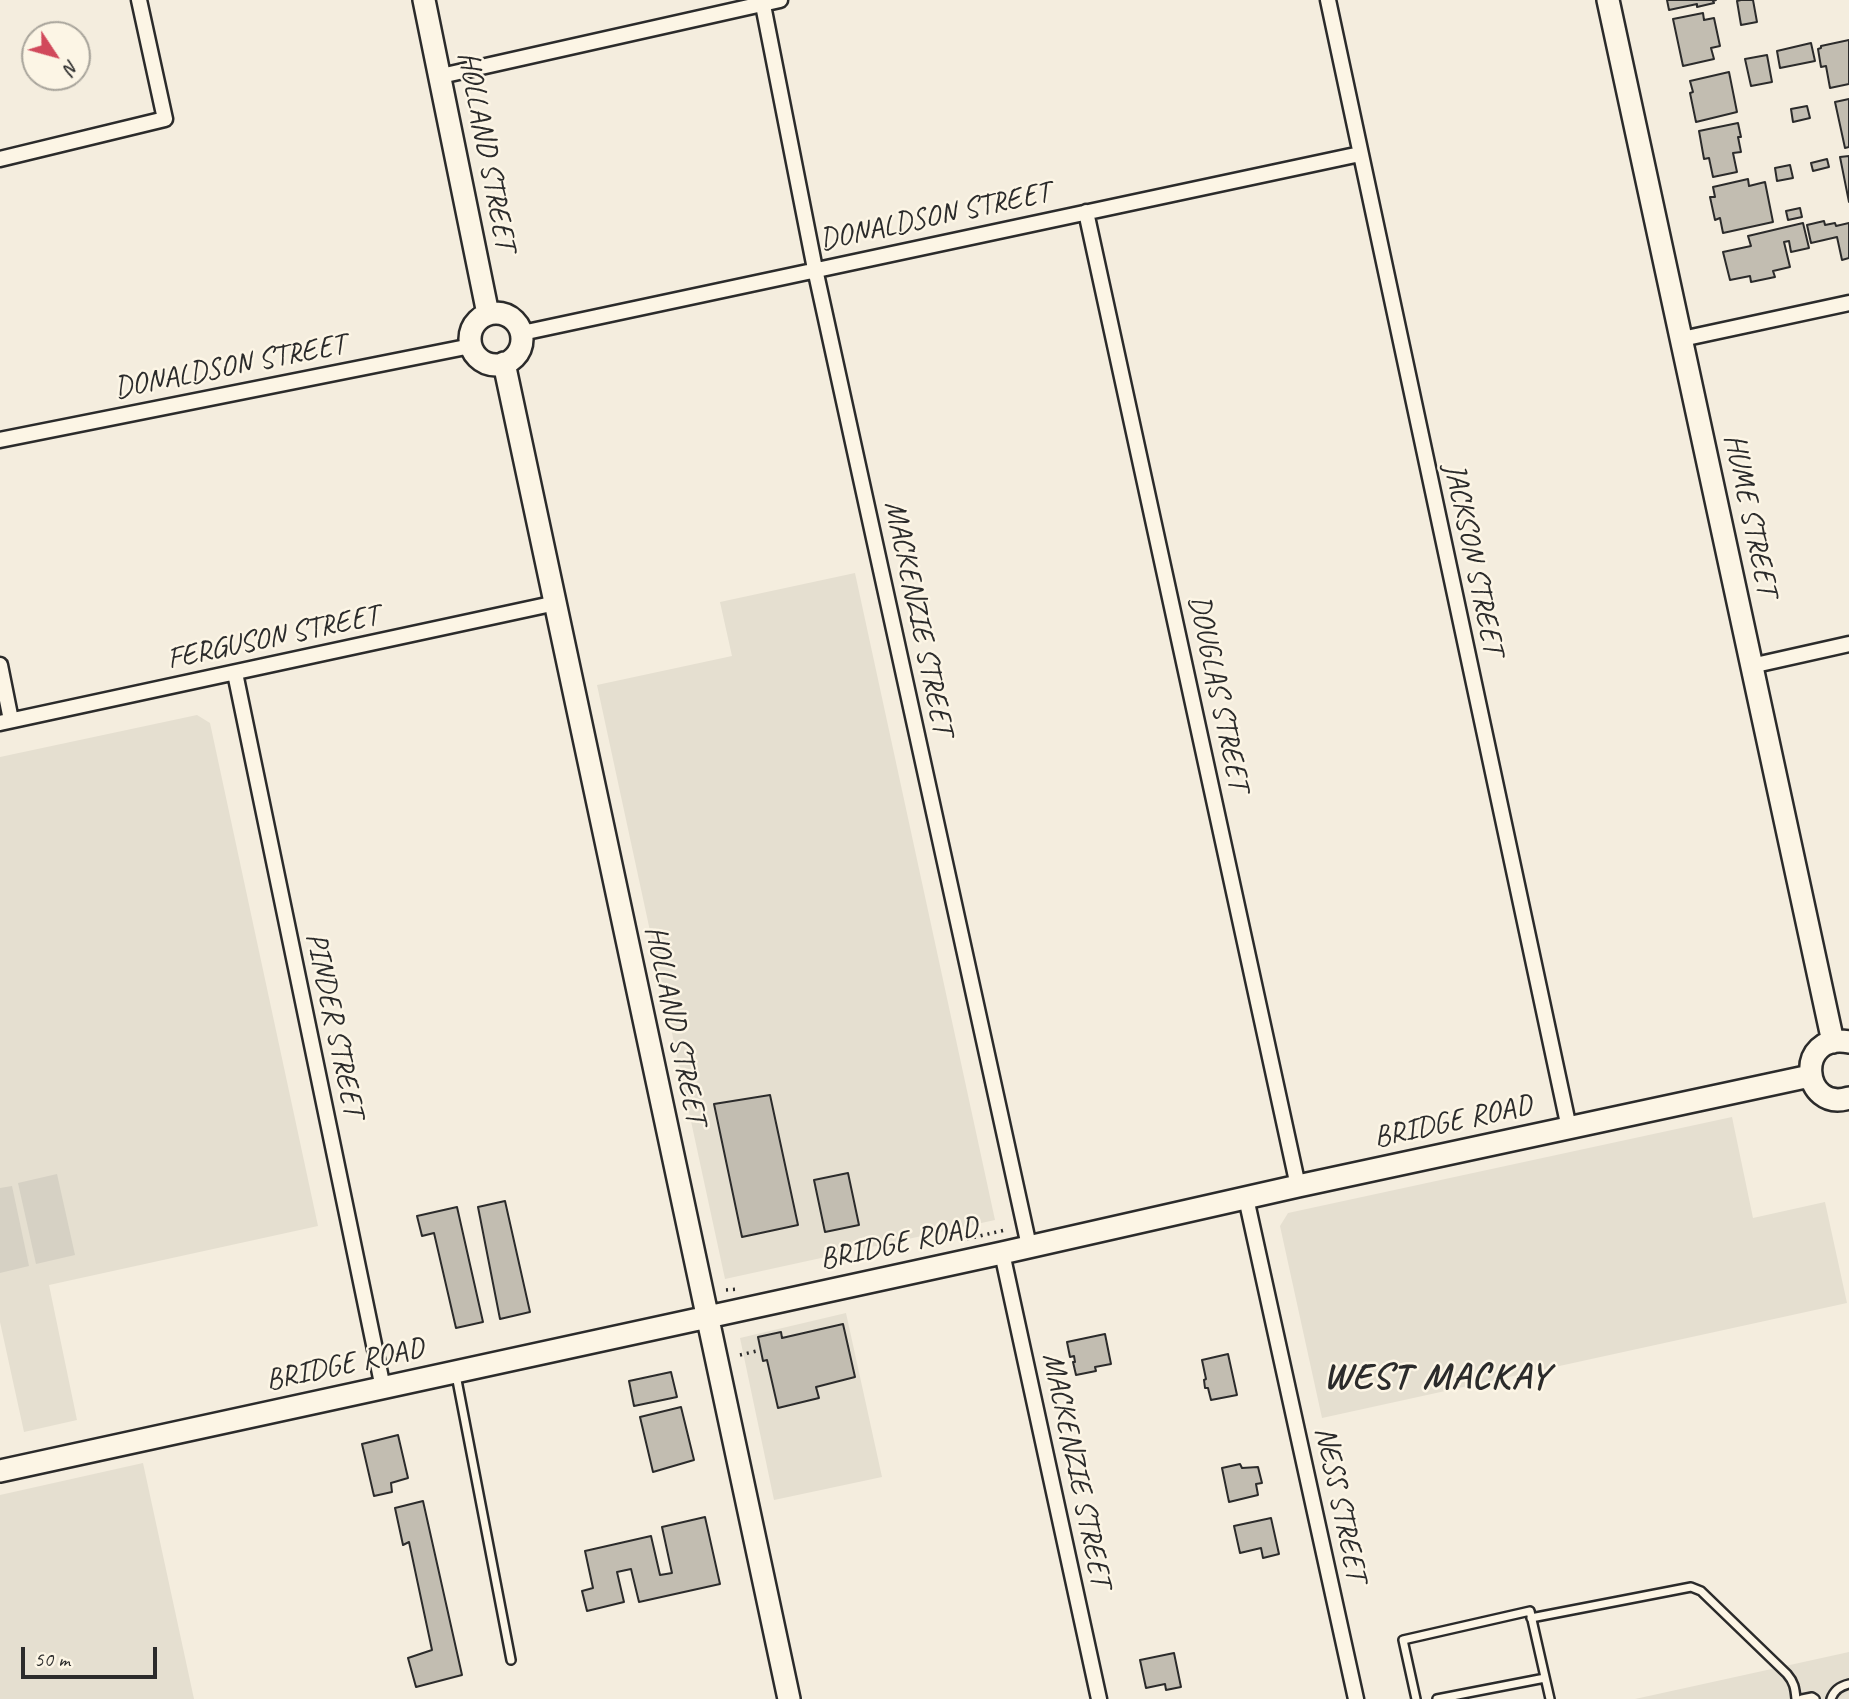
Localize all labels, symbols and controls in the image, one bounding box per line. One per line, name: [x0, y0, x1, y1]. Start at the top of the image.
north arrow: [21, 21, 91, 91]
street label: HOLLAND STREET: [449, 48, 523, 254]
text: N: [58, 55, 85, 79]
street label: DONALDSON STREET: [816, 175, 1054, 259]
street label: DONALDSON STREET: [111, 327, 349, 407]
street label: HUME STREET: [1715, 431, 1785, 599]
street label: JACKSON STREET: [1435, 460, 1511, 658]
street label: MACKENZIE STREET: [876, 498, 960, 738]
street label: DOUGLAS STREET: [1180, 592, 1256, 794]
street label: FERGUSON STREET: [164, 598, 382, 678]
street label: HOLLAND STREET: [636, 923, 714, 1127]
street label: PINDER STREET: [297, 930, 371, 1120]
street label: BRIDGE ROAD: [1371, 1088, 1535, 1156]
street label: BRIDGE ROAD: [817, 1210, 981, 1278]
street label: BRIDGE ROAD: [263, 1331, 427, 1399]
street label: MACKENZIE STREET: [1034, 1350, 1118, 1590]
district label: WEST MACKAY: [1324, 1356, 1550, 1400]
street label: NESS STREET: [1306, 1424, 1374, 1584]
scale bar: [24, 1632, 161, 1676]
text: 50 m: [34, 1646, 70, 1672]

